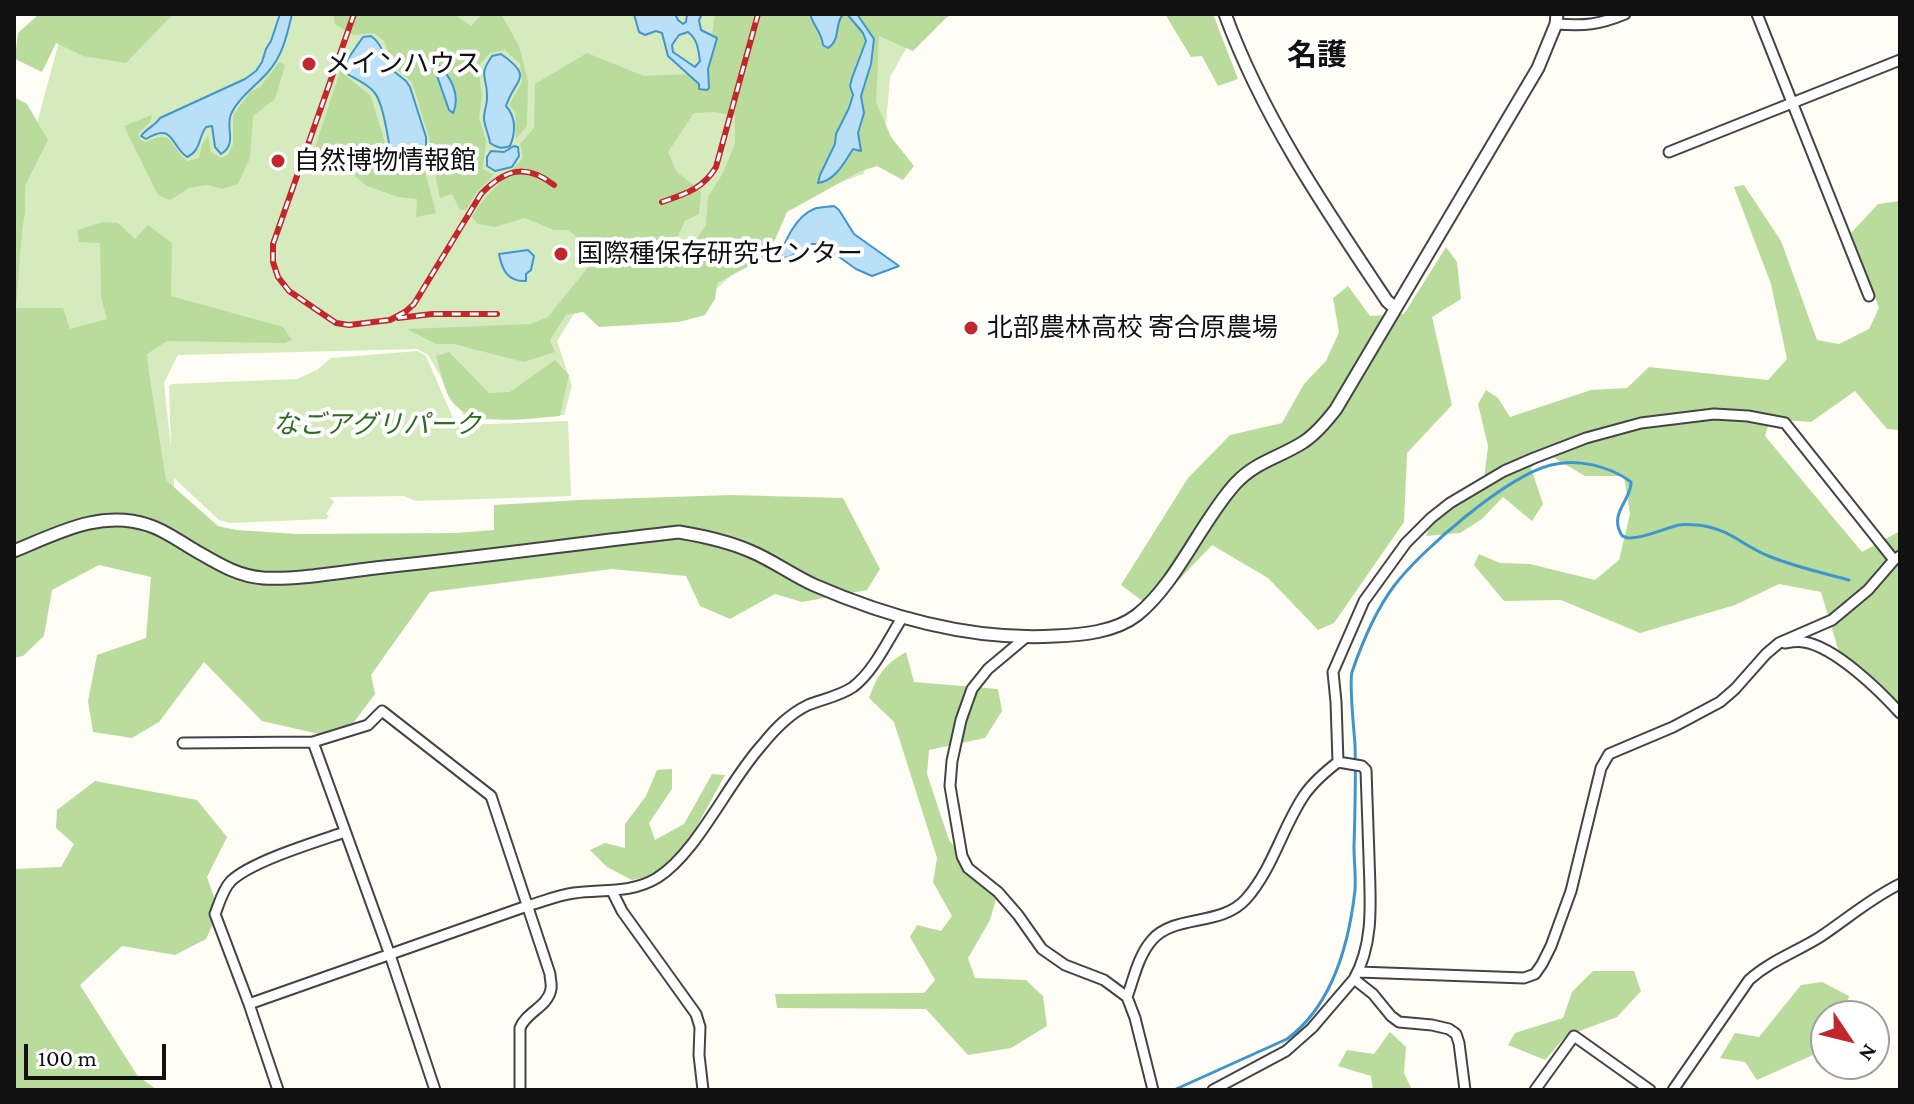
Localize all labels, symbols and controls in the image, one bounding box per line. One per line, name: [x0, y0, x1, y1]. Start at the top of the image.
district label: 名護: [1287, 38, 1347, 74]
place label: メインハウス: [325, 48, 481, 80]
marker: メインハウス: [300, 55, 318, 73]
place label: 自然博物情報館: [294, 145, 476, 177]
marker: 自然博物情報館: [269, 152, 287, 170]
place label: 国際種保存研究センター: [577, 238, 863, 270]
marker: 国際種保存研究センター: [552, 245, 570, 263]
place label: 北部農林高校 寄合原農場: [987, 312, 1278, 344]
marker: 北部農林高校 寄合原農場: [962, 319, 980, 337]
park label: なごアグリパーク: [273, 409, 481, 441]
north arrow: [1810, 1000, 1890, 1080]
scale bar: [28, 1028, 170, 1078]
text: N: [1854, 1040, 1883, 1066]
text: 100 m: [38, 1044, 97, 1071]

